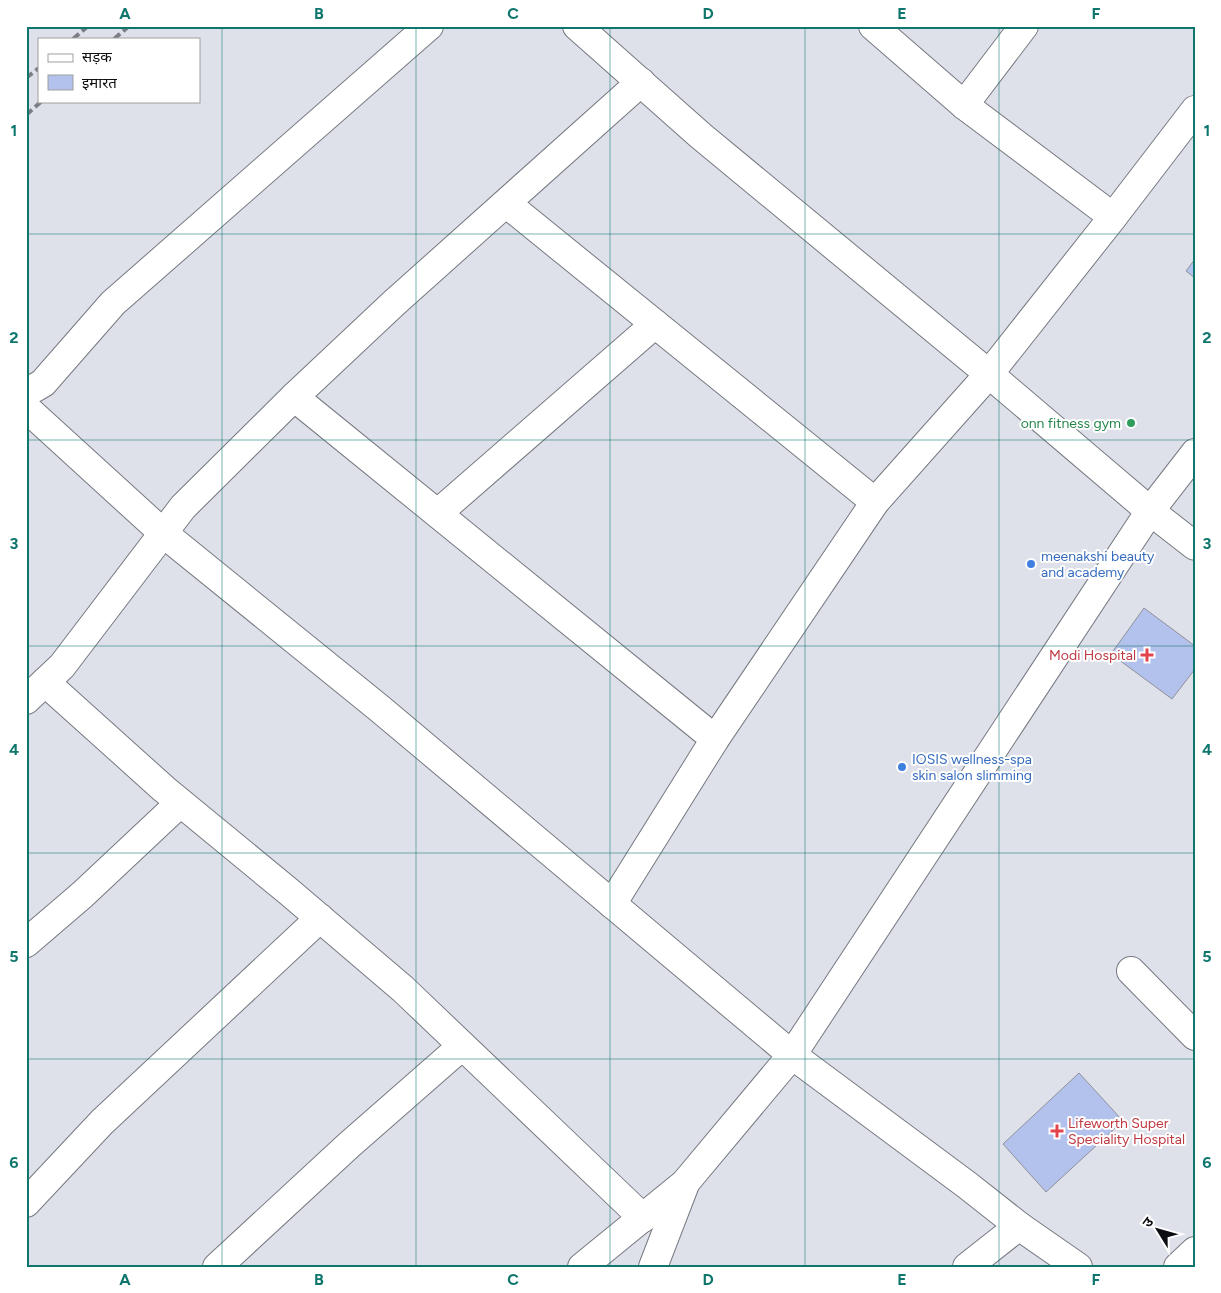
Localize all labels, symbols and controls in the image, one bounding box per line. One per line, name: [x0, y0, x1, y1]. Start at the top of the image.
text: A: [119, 4, 131, 23]
text: B: [314, 4, 324, 23]
text: C: [507, 4, 519, 23]
text: D: [702, 4, 714, 23]
text: E: [897, 4, 907, 23]
text: F: [1092, 4, 1101, 23]
legend: [38, 38, 200, 102]
text: सड़क: [82, 48, 112, 66]
text: इमारत: [82, 74, 117, 92]
text: 1: [11, 121, 17, 140]
text: 1: [1204, 121, 1210, 140]
text: 2: [9, 328, 19, 347]
text: 2: [1202, 328, 1212, 347]
place label: onn fitness gym: [1021, 415, 1121, 432]
marker: onn fitness gym: [1125, 417, 1137, 429]
text: 3: [10, 534, 19, 553]
text: 3: [1203, 534, 1212, 553]
place label: meenakshi beauty and academy: [1041, 548, 1155, 581]
marker: meenakshi beauty and academy: [1025, 558, 1037, 570]
place label: Modi Hospital: [1049, 647, 1136, 664]
marker: Modi Hospital: [1140, 648, 1154, 662]
text: 4: [9, 740, 19, 759]
text: 4: [1202, 740, 1212, 759]
place label: IOSIS wellness-spa skin salon slimming: [912, 751, 1032, 784]
marker: IOSIS wellness-spa skin salon slimming: [896, 761, 908, 773]
text: 5: [9, 947, 19, 966]
text: 5: [1202, 947, 1212, 966]
place label: Lifeworth Super Speciality Hospital: [1068, 1115, 1185, 1148]
marker: Lifeworth Super Speciality Hospital: [1050, 1124, 1064, 1138]
text: 6: [9, 1153, 19, 1172]
text: 6: [1202, 1153, 1212, 1172]
north arrow: [1134, 1206, 1184, 1256]
text: उ: [1139, 1213, 1158, 1231]
text: A: [119, 1270, 131, 1289]
text: B: [314, 1270, 324, 1289]
text: C: [507, 1270, 519, 1289]
text: D: [702, 1270, 714, 1289]
text: E: [897, 1270, 907, 1289]
text: F: [1092, 1270, 1101, 1289]

